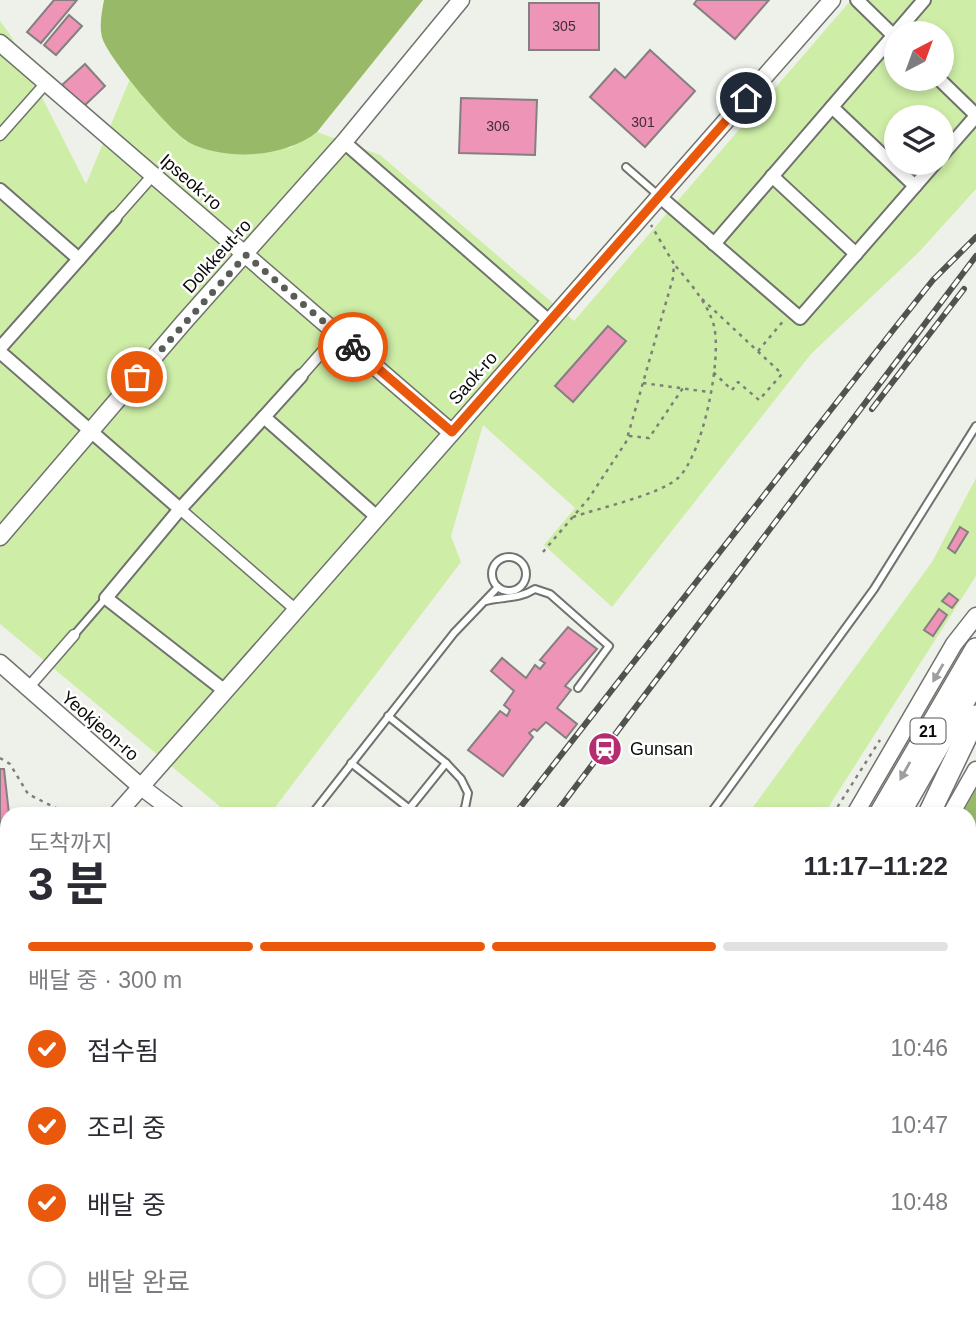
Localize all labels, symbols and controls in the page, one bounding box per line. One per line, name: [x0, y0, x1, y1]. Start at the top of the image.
house number: 305: [552, 18, 576, 34]
north arrow: [884, 21, 954, 91]
map controls: [884, 21, 954, 175]
pin: [716, 68, 776, 128]
icon: home: [727, 79, 765, 117]
button: layers: [884, 105, 954, 175]
house number: 301: [631, 114, 655, 130]
house number: 306: [486, 118, 510, 134]
street label: Ipseok-ro: [156, 150, 226, 214]
street label: Dolkkeut-ro: [179, 215, 255, 297]
courier: [318, 312, 388, 382]
icon: bike: [334, 328, 372, 366]
pin: [107, 347, 167, 407]
street label: Saok-ro: [445, 348, 501, 408]
icon: bag: [118, 358, 156, 396]
one-way arrow: [932, 663, 944, 682]
street label: Yeokjeon-ro: [57, 687, 143, 765]
road number: 21: [911, 718, 946, 744]
station icon: Gunsan: [586, 730, 624, 768]
place label: Gunsan: [630, 739, 693, 759]
one-way arrow: [899, 761, 911, 781]
text: 도착까지: [28, 830, 113, 856]
text: 11:17–11:22: [803, 851, 948, 881]
text: 3 분: [28, 858, 109, 910]
text: 배달 중 · 300 m: [28, 967, 182, 993]
icon: check: [28, 1030, 66, 1068]
text: 10:46: [890, 1035, 948, 1061]
text: 접수됨: [87, 1036, 159, 1066]
icon: check: [28, 1107, 66, 1145]
text: 10:47: [890, 1112, 948, 1138]
text: 조리 중: [87, 1113, 166, 1143]
icon: check: [28, 1184, 66, 1222]
text: 10:48: [890, 1189, 948, 1215]
text: 배달 중: [87, 1190, 166, 1220]
text: 배달 완료: [87, 1267, 190, 1297]

